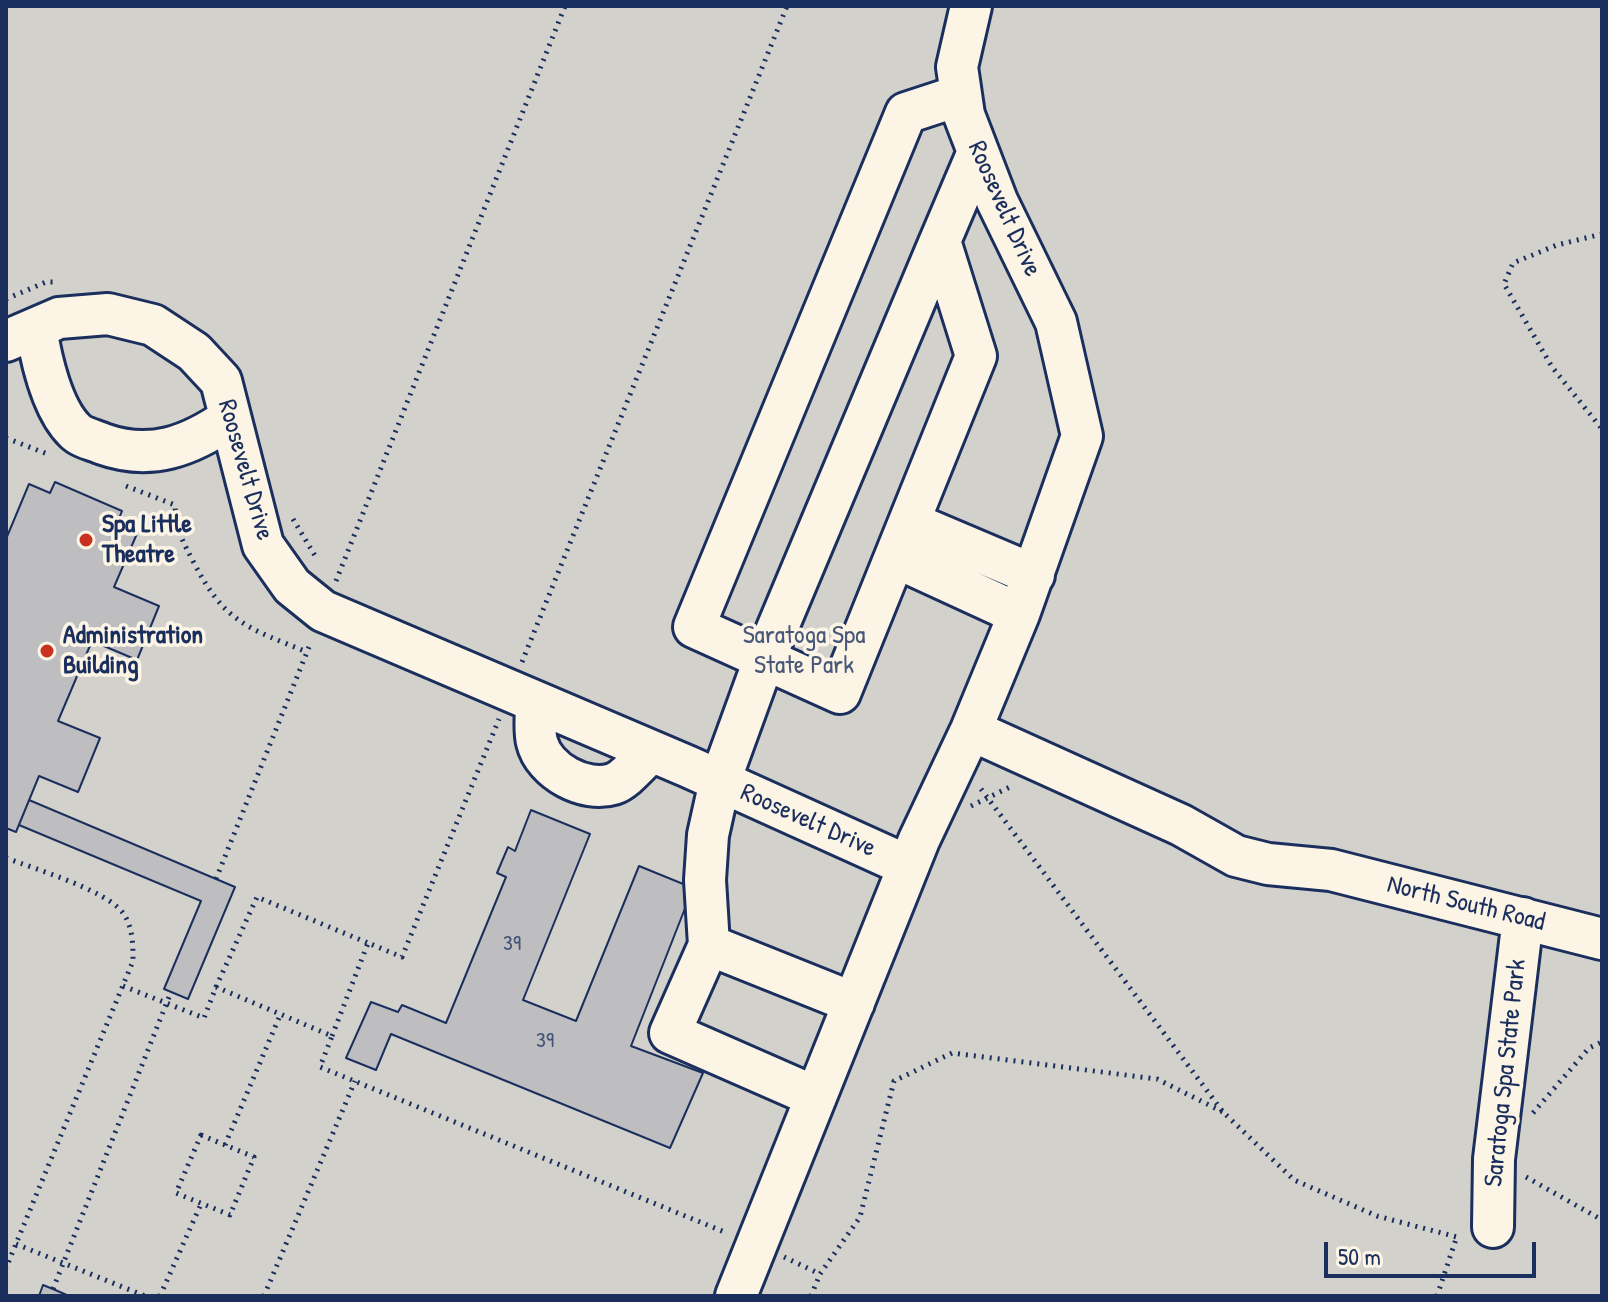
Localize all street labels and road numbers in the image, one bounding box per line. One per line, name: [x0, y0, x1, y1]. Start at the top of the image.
street label: Roosevelt Drive: [960, 137, 1048, 281]
street label: Roosevelt Drive: [210, 396, 280, 544]
street label: Roosevelt Drive: [736, 777, 880, 865]
street label: North South Road: [1384, 869, 1548, 939]
street label: Saratoga Spa State Park: [1479, 958, 1533, 1188]

